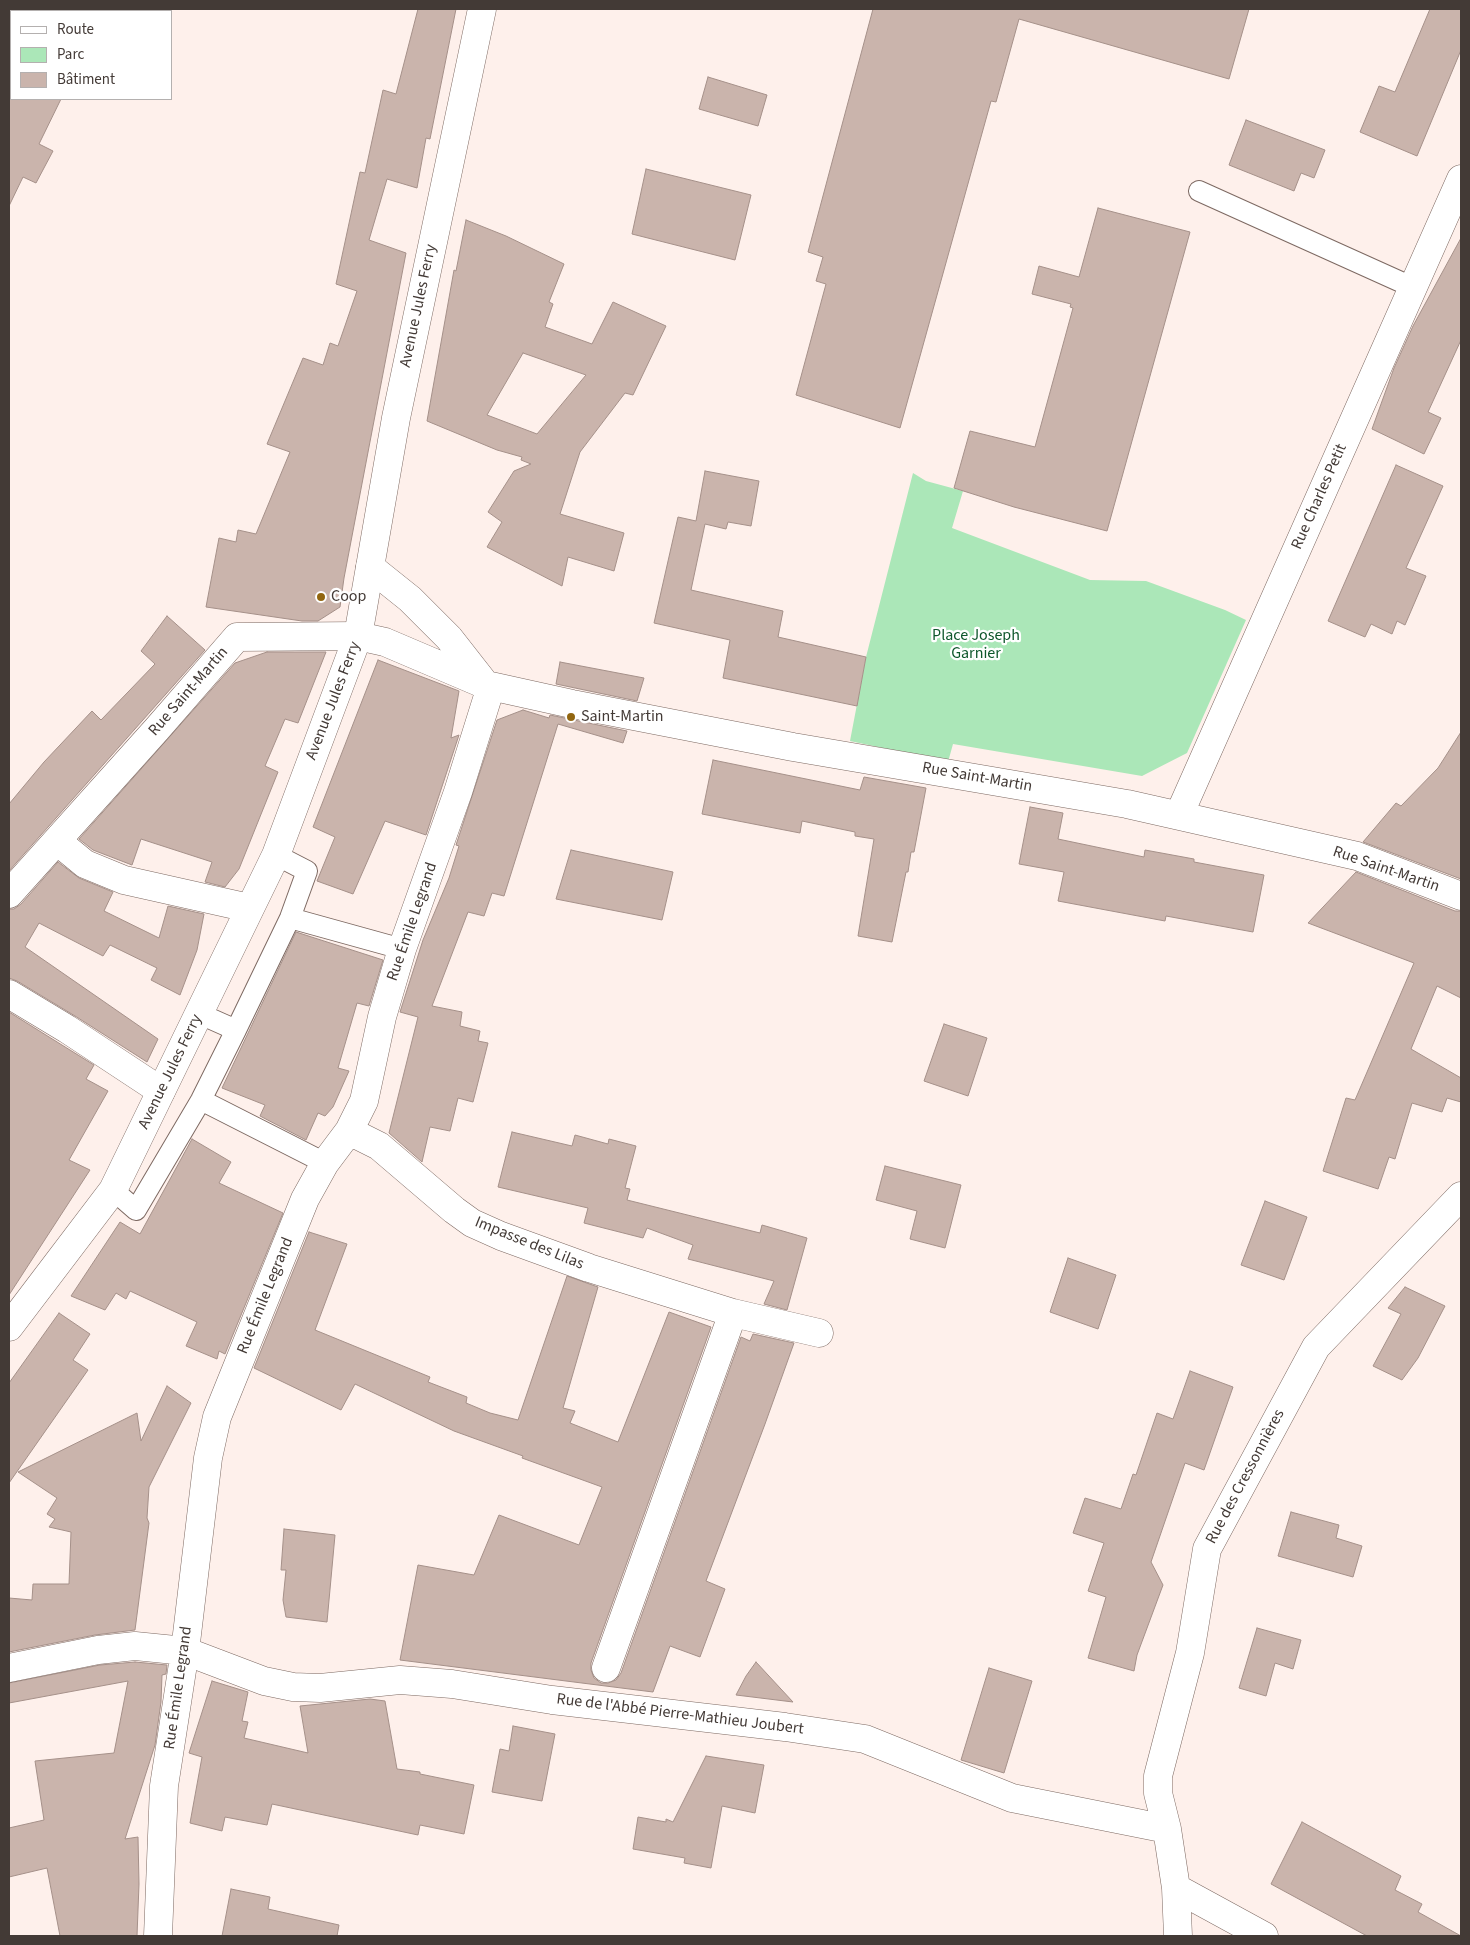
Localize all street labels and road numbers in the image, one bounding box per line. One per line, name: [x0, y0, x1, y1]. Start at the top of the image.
street label: Avenue Jules Ferry: [397, 243, 441, 369]
street label: Rue Charles Petit: [1288, 441, 1352, 553]
street label: Avenue Jules Ferry: [303, 639, 365, 763]
street label: Rue Saint-Martin: [145, 644, 233, 740]
street label: Rue Saint-Martin: [920, 759, 1034, 797]
street label: Rue Saint-Martin: [1330, 843, 1442, 897]
street label: Rue Émile Legrand: [384, 860, 442, 984]
street label: Avenue Jules Ferry: [135, 1011, 207, 1133]
street label: Impasse des Lilas: [472, 1213, 586, 1275]
street label: Rue Émile Legrand: [234, 1235, 298, 1357]
street label: Rue des Cressonnières: [1202, 1406, 1290, 1548]
street label: Rue Émile Legrand: [161, 1625, 197, 1751]
street label: Rue de l'Abbé Pierre-Mathieu Joubert: [555, 1690, 805, 1740]

